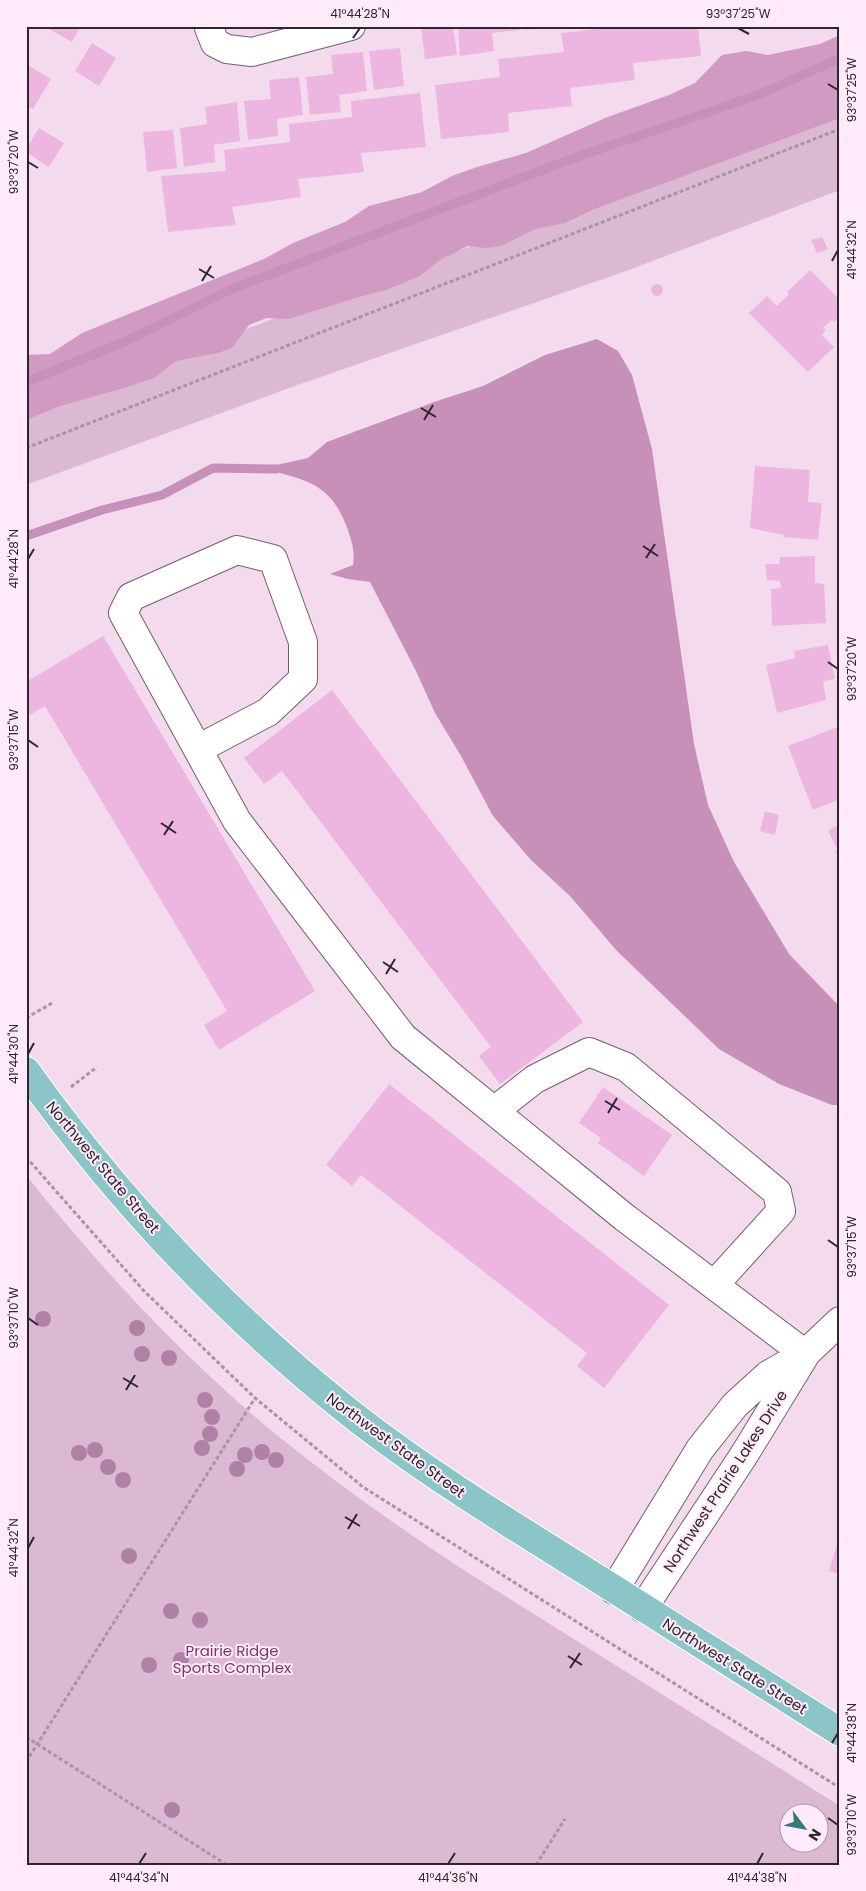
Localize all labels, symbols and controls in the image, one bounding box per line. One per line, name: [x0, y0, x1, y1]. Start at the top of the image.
text: 41°44'28"N: [330, 5, 390, 22]
text: 93°37'25"W: [706, 5, 771, 22]
text: 93°37'25"W: [843, 57, 860, 122]
text: 93°37'20"W: [5, 129, 22, 194]
text: 41°44'32"N: [843, 220, 860, 280]
text: 41°44'28"N: [5, 529, 22, 589]
text: 93°37'20"W: [843, 636, 860, 701]
text: 93°37'15"W: [5, 709, 22, 771]
text: 41°44'30"N: [5, 1024, 22, 1084]
street label: Northwest State Street: [41, 1096, 165, 1238]
text: 93°37'15"W: [843, 1216, 860, 1278]
text: 93°37'10"W: [5, 1287, 22, 1349]
street label: Northwest Prairie Lakes Drive: [658, 1386, 792, 1576]
street label: Northwest State Street: [322, 1387, 470, 1503]
text: 41°44'32"N: [5, 1518, 22, 1578]
street label: Northwest State Street: [659, 1613, 811, 1719]
park label: Prairie Ridge Sports Complex: [173, 1640, 291, 1678]
text: 41°44'38"N: [843, 1703, 860, 1763]
text: 93°37'10"W: [843, 1794, 860, 1856]
north arrow: [778, 1804, 828, 1854]
text: N: [804, 1825, 826, 1845]
text: 41°44'34"N: [109, 1869, 169, 1886]
text: 41°44'36"N: [418, 1869, 478, 1886]
text: 41°44'38"N: [727, 1869, 787, 1886]

